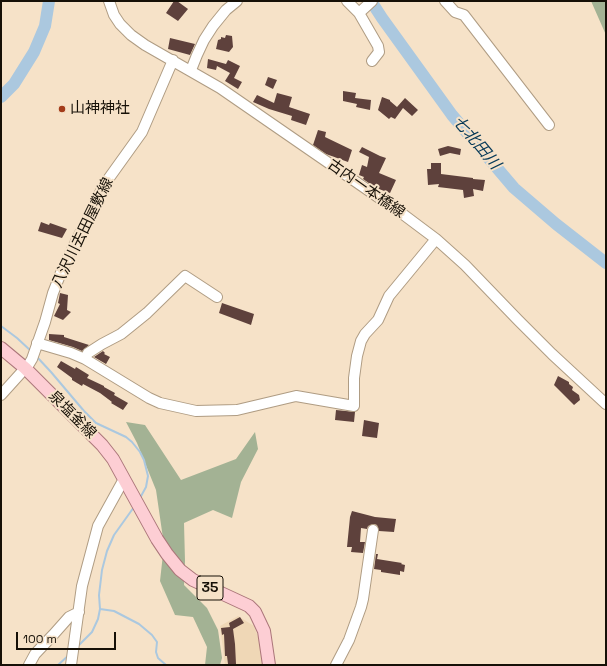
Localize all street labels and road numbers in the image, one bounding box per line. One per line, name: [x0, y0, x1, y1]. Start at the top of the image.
street label: 古内一本橋線: [324, 156, 408, 222]
street label: 八沢川去田屋敷線: [49, 175, 117, 291]
street label: 泉塩釜線: [44, 387, 100, 443]
road number: 35: [197, 576, 223, 600]

